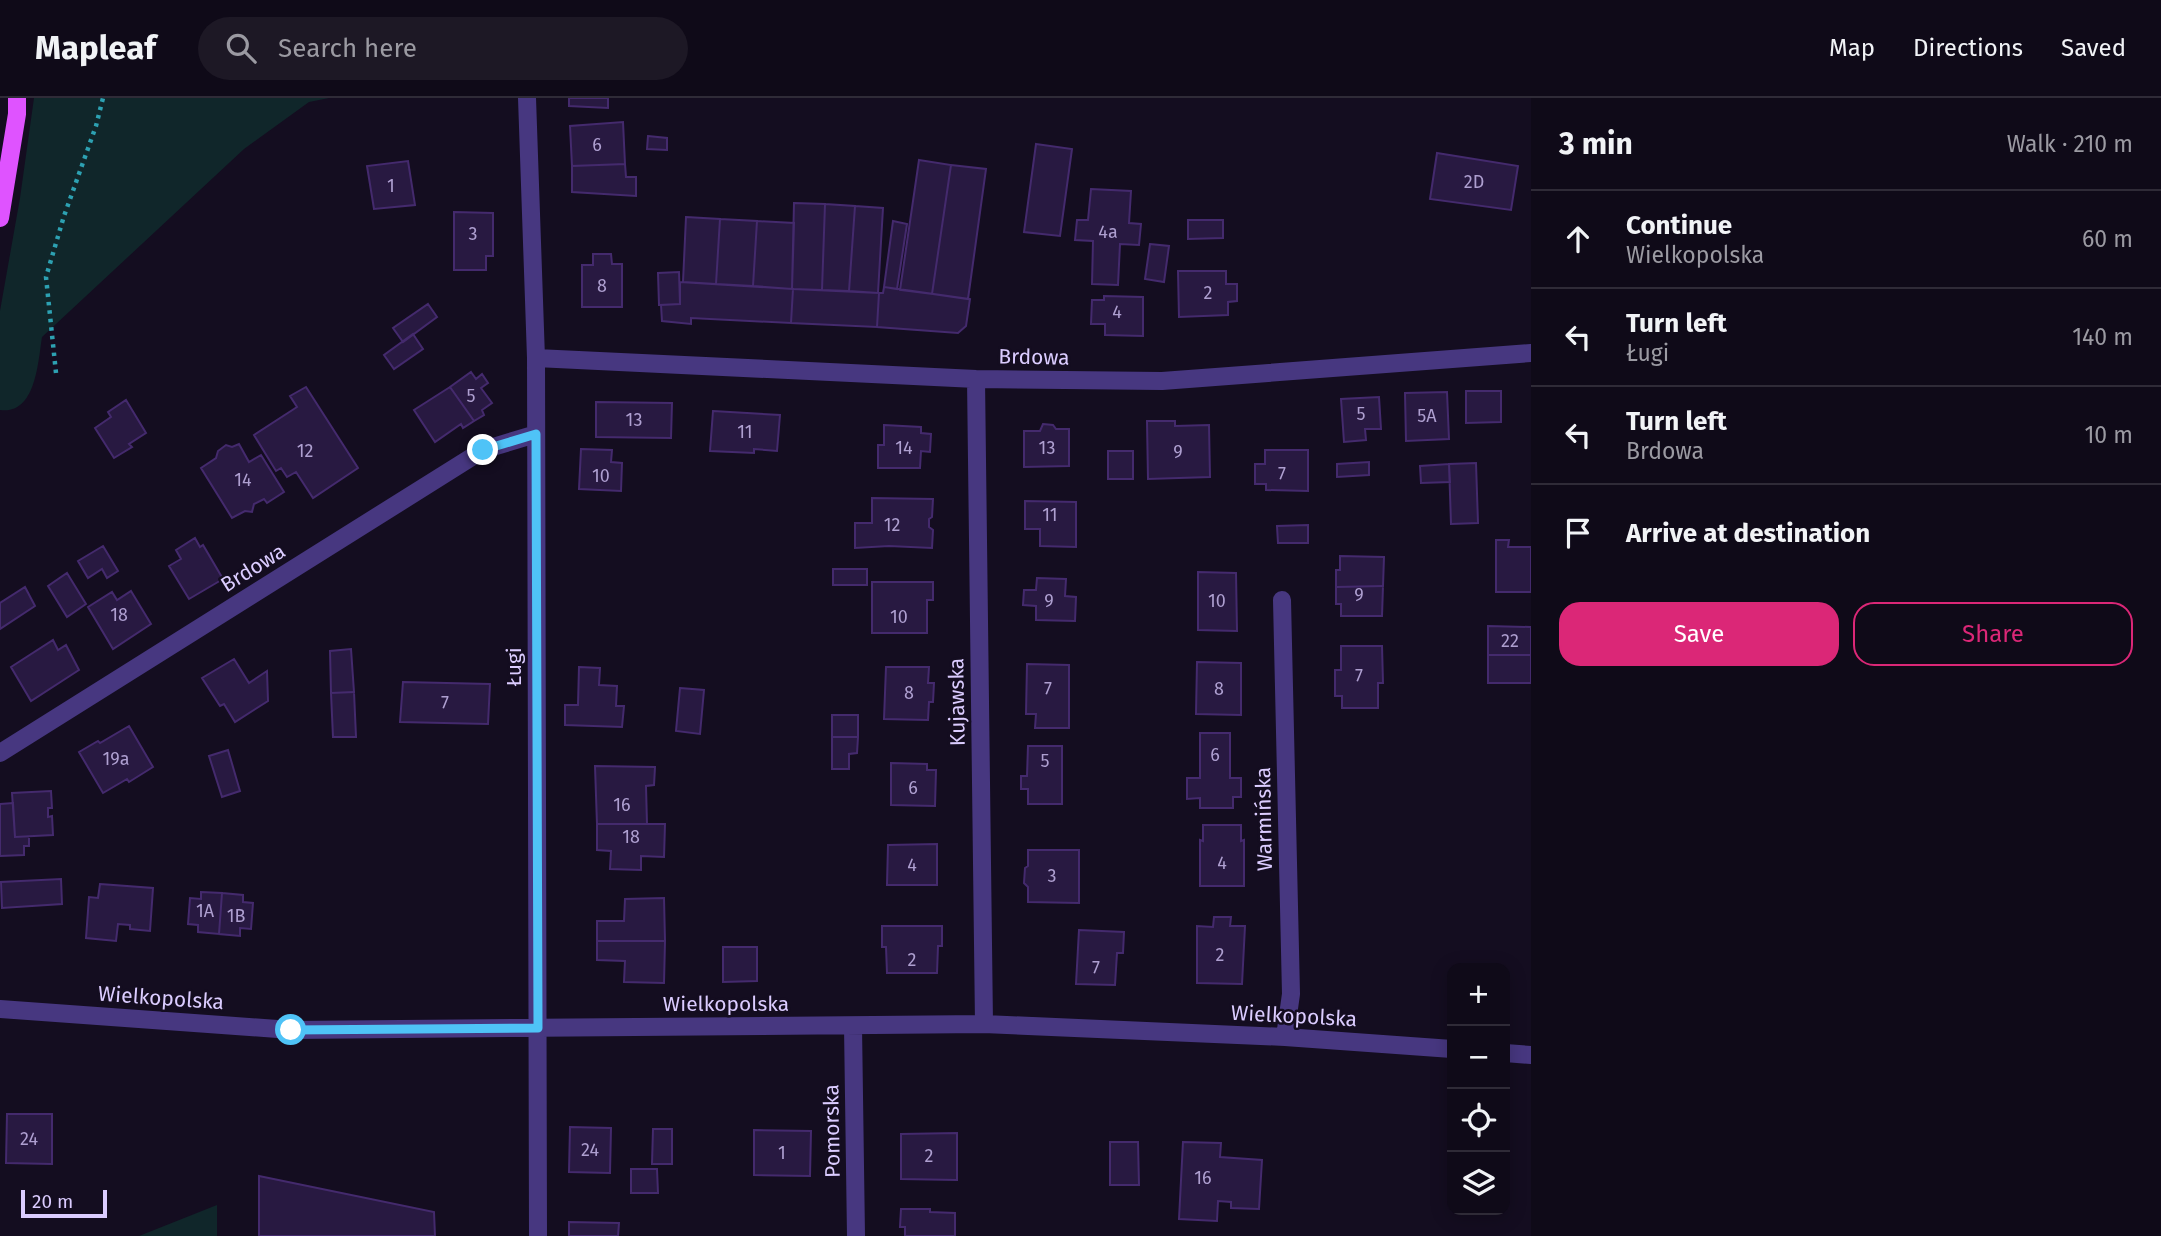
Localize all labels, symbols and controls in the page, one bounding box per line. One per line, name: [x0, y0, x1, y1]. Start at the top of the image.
search box: [198, 17, 688, 80]
text: Mapleaf: [35, 28, 156, 68]
icon: search: [222, 29, 260, 67]
text: Search here: [278, 33, 417, 64]
text: Map: [1829, 34, 1875, 62]
text: Directions: [1913, 34, 2023, 62]
text: Saved: [2061, 34, 2126, 62]
text: 3 min: [1559, 126, 1633, 162]
text: Walk · 210 m: [2007, 130, 2133, 158]
house number: 6: [592, 134, 602, 156]
house number: 2D: [1464, 171, 1484, 193]
house number: 1: [387, 175, 395, 197]
text: Continue: [1626, 210, 1732, 241]
icon: ahead: [1559, 220, 1597, 258]
house number: 4a: [1098, 221, 1118, 243]
house number: 3: [469, 223, 477, 245]
text: 60 m: [2082, 225, 2133, 253]
text: Wielkopolska: [1626, 241, 1764, 269]
house number: 8: [597, 275, 607, 297]
house number: 2: [1204, 282, 1213, 304]
house number: 4: [1112, 301, 1122, 323]
text: Turn left: [1626, 308, 1727, 339]
icon: left: [1559, 318, 1597, 356]
text: 140 m: [2072, 323, 2133, 351]
text: Ługi: [1626, 339, 1669, 367]
street label: Brdowa: [998, 343, 1070, 371]
house number: 5: [466, 385, 476, 407]
house number: 5: [1356, 403, 1366, 425]
house number: 5A: [1417, 405, 1437, 427]
text: Turn left: [1626, 406, 1727, 437]
house number: 13: [626, 409, 642, 431]
icon: left: [1559, 416, 1597, 454]
house number: 11: [737, 421, 753, 443]
text: 10 m: [2084, 421, 2133, 449]
route end: [467, 434, 498, 465]
house number: 14: [895, 437, 913, 459]
house number: 13: [1039, 437, 1055, 459]
text: Brdowa: [1626, 437, 1704, 465]
house number: 12: [297, 440, 313, 462]
house number: 9: [1173, 441, 1183, 463]
house number: 7: [1278, 463, 1286, 485]
house number: 10: [592, 465, 610, 487]
house number: 14: [234, 469, 252, 491]
house number: 11: [1042, 504, 1058, 526]
house number: 12: [884, 514, 900, 536]
icon: arrive: [1559, 514, 1597, 552]
text: Arrive at destination: [1626, 518, 1870, 549]
street label: Brdowa: [216, 538, 290, 598]
house number: 9: [1354, 584, 1364, 606]
house number: 9: [1044, 590, 1054, 612]
house number: 10: [1208, 590, 1226, 612]
button: Save: [1559, 602, 1839, 666]
button: Share: [1853, 602, 2133, 666]
house number: 18: [110, 604, 128, 626]
house number: 10: [890, 606, 908, 628]
house number: 22: [1501, 630, 1519, 652]
street label: Ługi: [501, 647, 527, 687]
street label: Kujawska: [943, 658, 971, 746]
house number: 7: [1355, 665, 1363, 687]
house number: 7: [1044, 678, 1052, 700]
house number: 8: [1214, 678, 1224, 700]
house number: 8: [904, 682, 914, 704]
house number: 7: [441, 692, 449, 714]
house number: 6: [1210, 744, 1220, 766]
house number: 19a: [103, 748, 129, 770]
house number: 5: [1040, 750, 1050, 772]
street label: Warmińska: [1250, 767, 1278, 871]
house number: 6: [908, 777, 918, 799]
house number: 16: [613, 794, 631, 816]
house number: 18: [622, 826, 640, 848]
house number: 4: [1217, 852, 1227, 874]
house number: 4: [907, 854, 917, 876]
house number: 3: [1048, 865, 1056, 887]
house number: 1A: [196, 900, 215, 922]
house number: 1B: [227, 905, 245, 927]
house number: 2: [1216, 944, 1225, 966]
house number: 2: [908, 949, 917, 971]
house number: 7: [1092, 957, 1100, 979]
map controls: [1447, 963, 1510, 1215]
button: +: [1447, 963, 1510, 1026]
street label: Wielkopolska: [97, 981, 225, 1015]
street label: Wielkopolska: [663, 991, 789, 1017]
street label: Wielkopolska: [1230, 1000, 1358, 1032]
route start: [275, 1014, 306, 1045]
button: −: [1447, 1026, 1510, 1089]
street label: Pomorska: [818, 1084, 846, 1178]
button: locate: [1447, 1089, 1510, 1152]
house number: 24: [20, 1128, 38, 1150]
house number: 24: [581, 1139, 599, 1161]
house number: 1: [778, 1142, 786, 1164]
house number: 2: [925, 1145, 934, 1167]
button: layers: [1447, 1152, 1510, 1215]
house number: 16: [1194, 1167, 1212, 1189]
scale bar: [21, 1187, 107, 1219]
text: 20 m: [32, 1190, 73, 1213]

